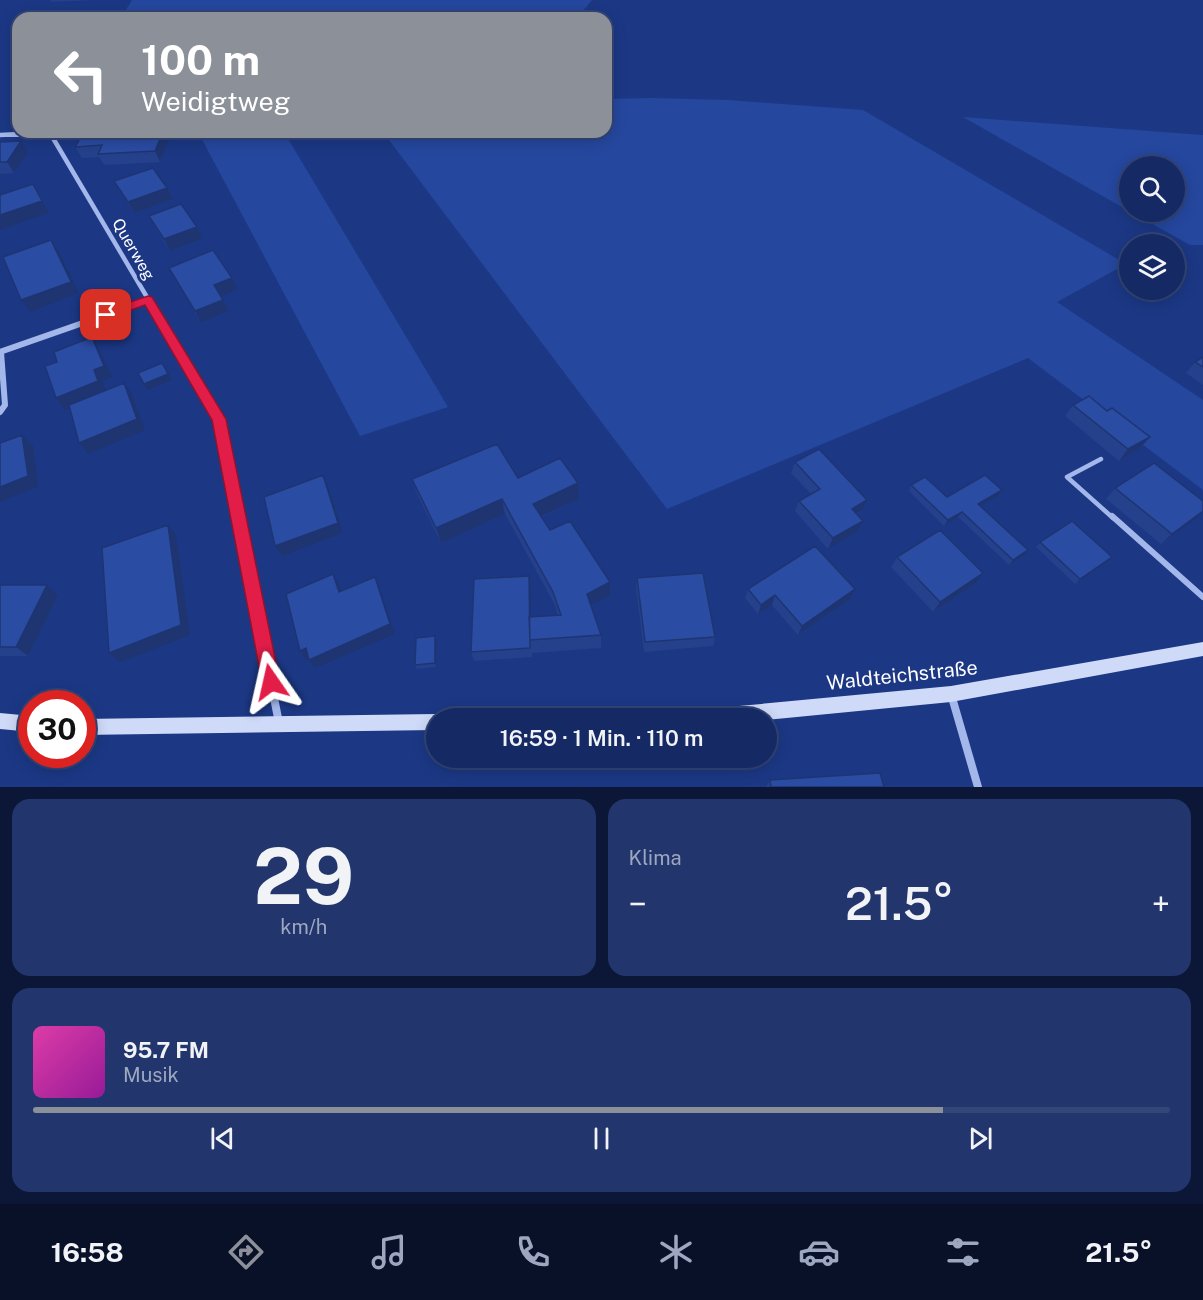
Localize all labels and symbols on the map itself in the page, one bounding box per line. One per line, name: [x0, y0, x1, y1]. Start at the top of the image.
street label: Querweg: [108, 215, 159, 284]
pin: [80, 289, 131, 340]
position arrow: [239, 650, 303, 714]
street label: Waldteichstraße: [825, 655, 979, 695]
speed limit sign: 30: [18, 690, 96, 768]

